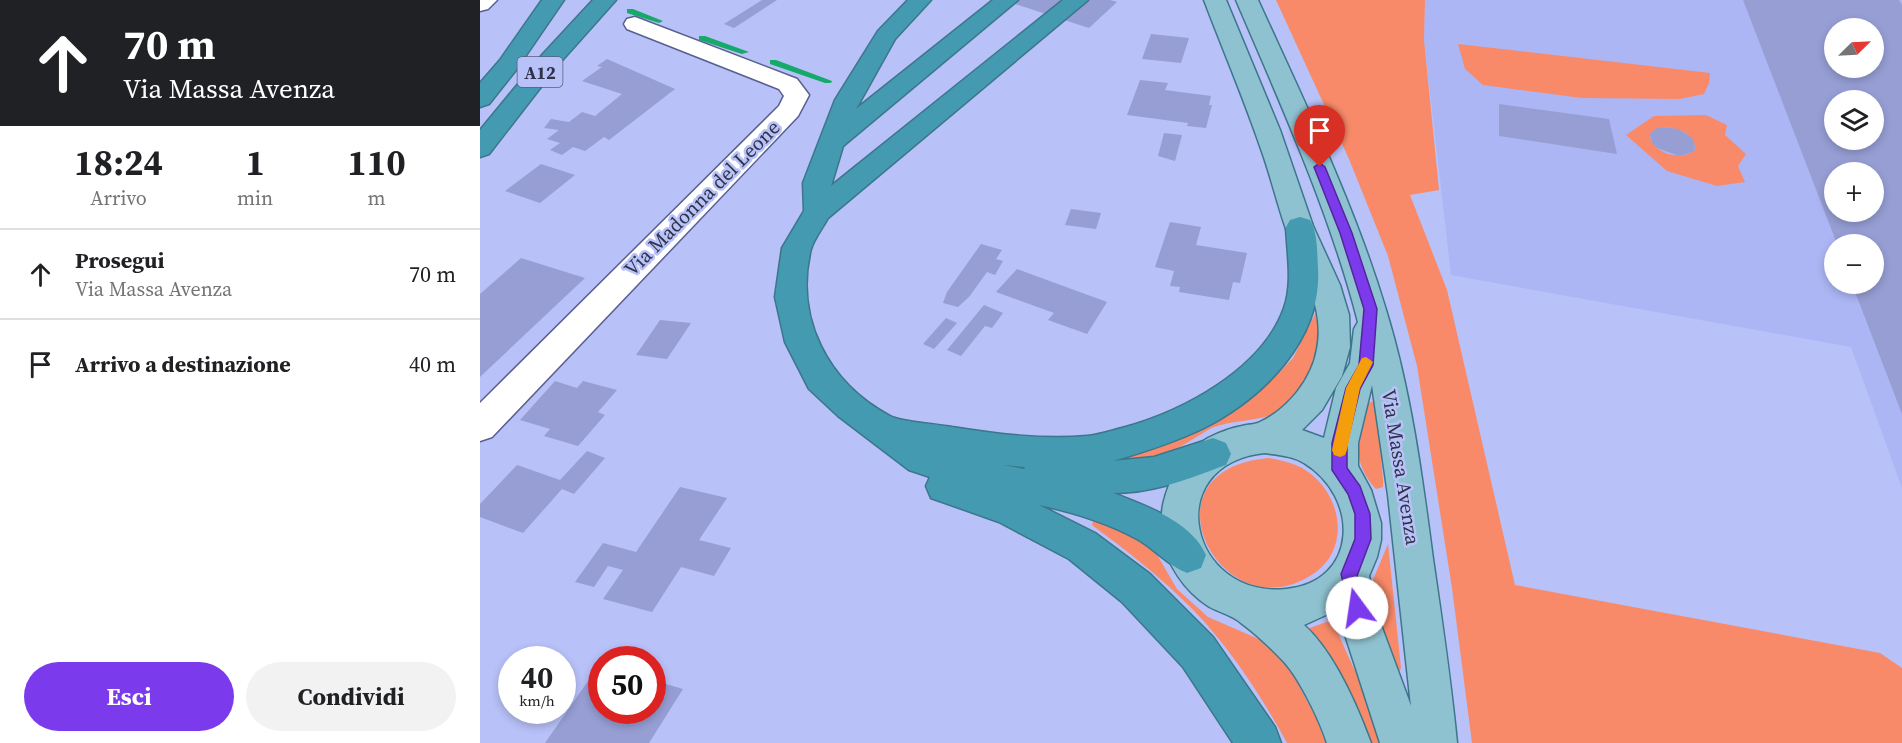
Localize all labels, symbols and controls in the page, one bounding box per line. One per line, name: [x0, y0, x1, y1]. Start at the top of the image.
text: 70 m: [123, 15, 216, 73]
north arrow: [1824, 18, 1884, 78]
map controls: [1824, 18, 1884, 294]
icon: ahead: [24, 24, 102, 102]
road number: A12: [518, 57, 562, 87]
text: Via Massa Avenza: [123, 70, 335, 107]
button: layers: [1824, 90, 1884, 150]
pin: [1294, 105, 1345, 167]
street label: Via Madonna del Leone: [618, 114, 786, 282]
icon: arrive: [1303, 114, 1336, 147]
text: 18:24: [74, 138, 163, 187]
text: 1: [245, 138, 265, 187]
text: 110: [347, 138, 406, 187]
button: +: [1824, 162, 1884, 222]
text: Arrivo: [90, 184, 147, 212]
text: min: [237, 184, 273, 212]
text: m: [368, 184, 386, 212]
button: −: [1824, 234, 1884, 294]
text: Prosegui: [75, 245, 164, 275]
icon: ahead: [24, 258, 57, 291]
text: 70 m: [409, 259, 456, 289]
text: Via Massa Avenza: [75, 275, 232, 303]
icon: arrive: [24, 348, 57, 381]
text: Arrivo a destinazione: [75, 349, 291, 379]
text: 40 m: [409, 349, 456, 379]
street label: Via Massa Avenza: [1375, 387, 1427, 548]
position arrow: [1325, 576, 1389, 640]
speed limit sign: 50: [588, 646, 666, 724]
text: 40: [521, 657, 553, 698]
button: Esci: [24, 662, 234, 731]
button: Condividi: [246, 662, 456, 731]
text: km/h: [519, 690, 555, 711]

